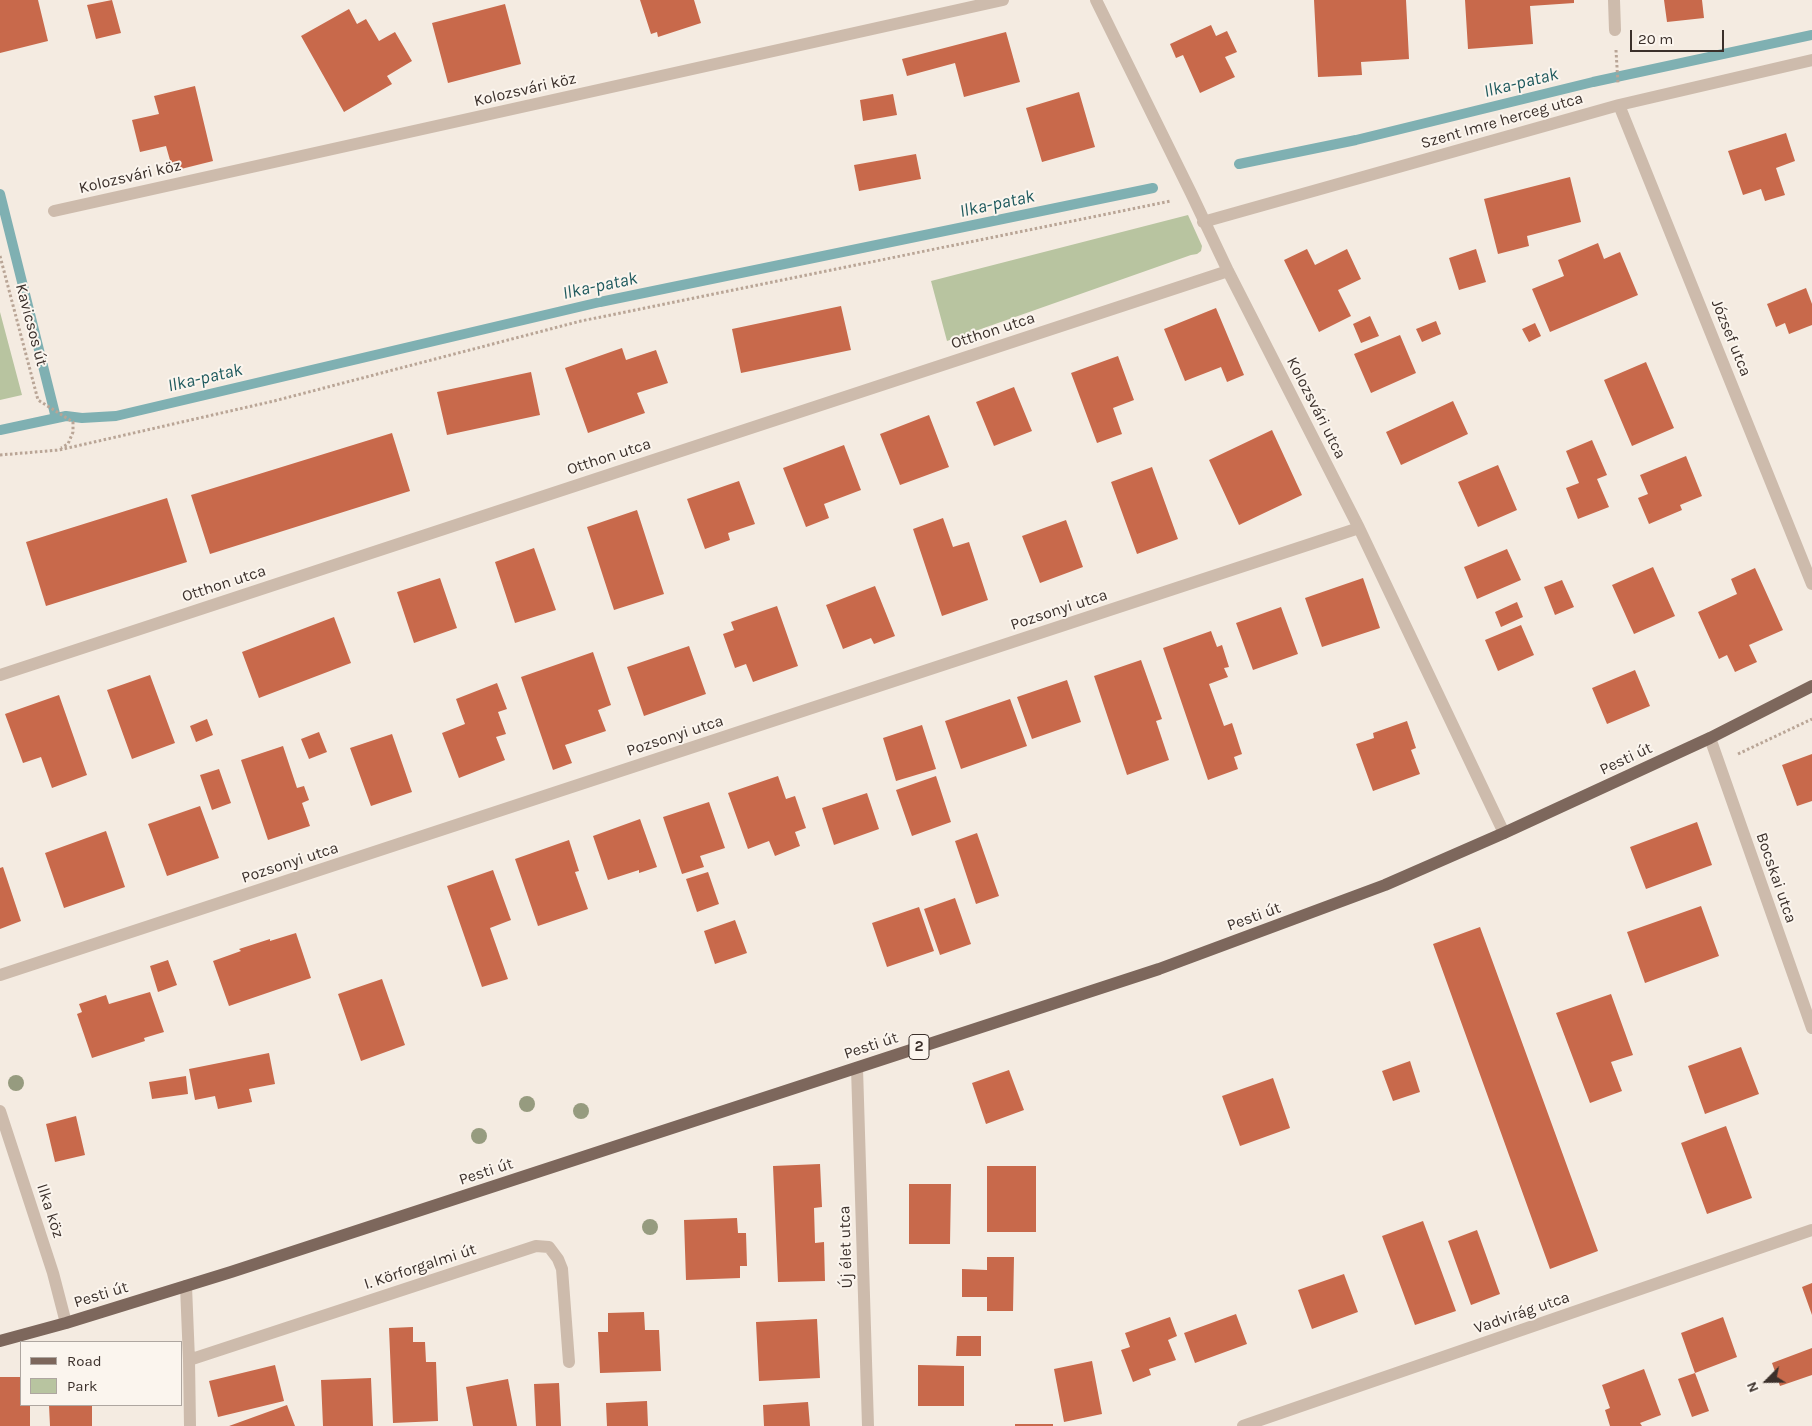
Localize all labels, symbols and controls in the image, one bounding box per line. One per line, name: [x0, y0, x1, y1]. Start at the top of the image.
scale bar: [1632, 20, 1726, 52]
text: 20 m: [1638, 30, 1673, 48]
water label: Ilka-patak: [1482, 63, 1560, 103]
street label: Kolozsvári köz: [472, 69, 578, 111]
street label: Szent Imre herceg utca: [1419, 89, 1585, 153]
street label: Kolozsvári köz: [77, 156, 183, 198]
water label: Ilka-patak: [958, 186, 1036, 222]
water label: Ilka-patak: [561, 268, 639, 304]
street label: Kavicsos út: [11, 282, 51, 368]
street label: József utca: [1707, 297, 1755, 379]
street label: Otthon utca: [949, 308, 1037, 354]
street label: Kolozsvári utca: [1282, 354, 1350, 462]
water label: Ilka-patak: [166, 359, 244, 397]
street label: Otthon utca: [565, 434, 653, 480]
street label: Otthon utca: [180, 561, 268, 607]
street label: Pozsonyi utca: [1008, 585, 1110, 635]
street label: Pozsonyi utca: [624, 711, 726, 761]
street label: Pesti út: [1597, 739, 1655, 779]
street label: Bocskai utca: [1752, 830, 1800, 926]
street label: Pozsonyi utca: [239, 838, 341, 888]
street label: Pesti út: [1225, 898, 1283, 936]
street label: Pesti út: [842, 1028, 900, 1064]
road number: 2: [909, 1034, 929, 1060]
street label: Pesti út: [457, 1154, 515, 1190]
street label: Ilka köz: [32, 1181, 68, 1241]
street label: Új élet utca: [835, 1205, 857, 1289]
street label: I. Körforgalmi út: [362, 1240, 478, 1294]
street label: Pesti út: [72, 1278, 130, 1312]
street label: Vadvirág utca: [1472, 1288, 1572, 1338]
legend: [20, 1341, 182, 1406]
text: Road: [67, 1352, 102, 1370]
north arrow: [1742, 1356, 1792, 1406]
text: Park: [67, 1377, 97, 1395]
text: N: [1743, 1379, 1763, 1395]

